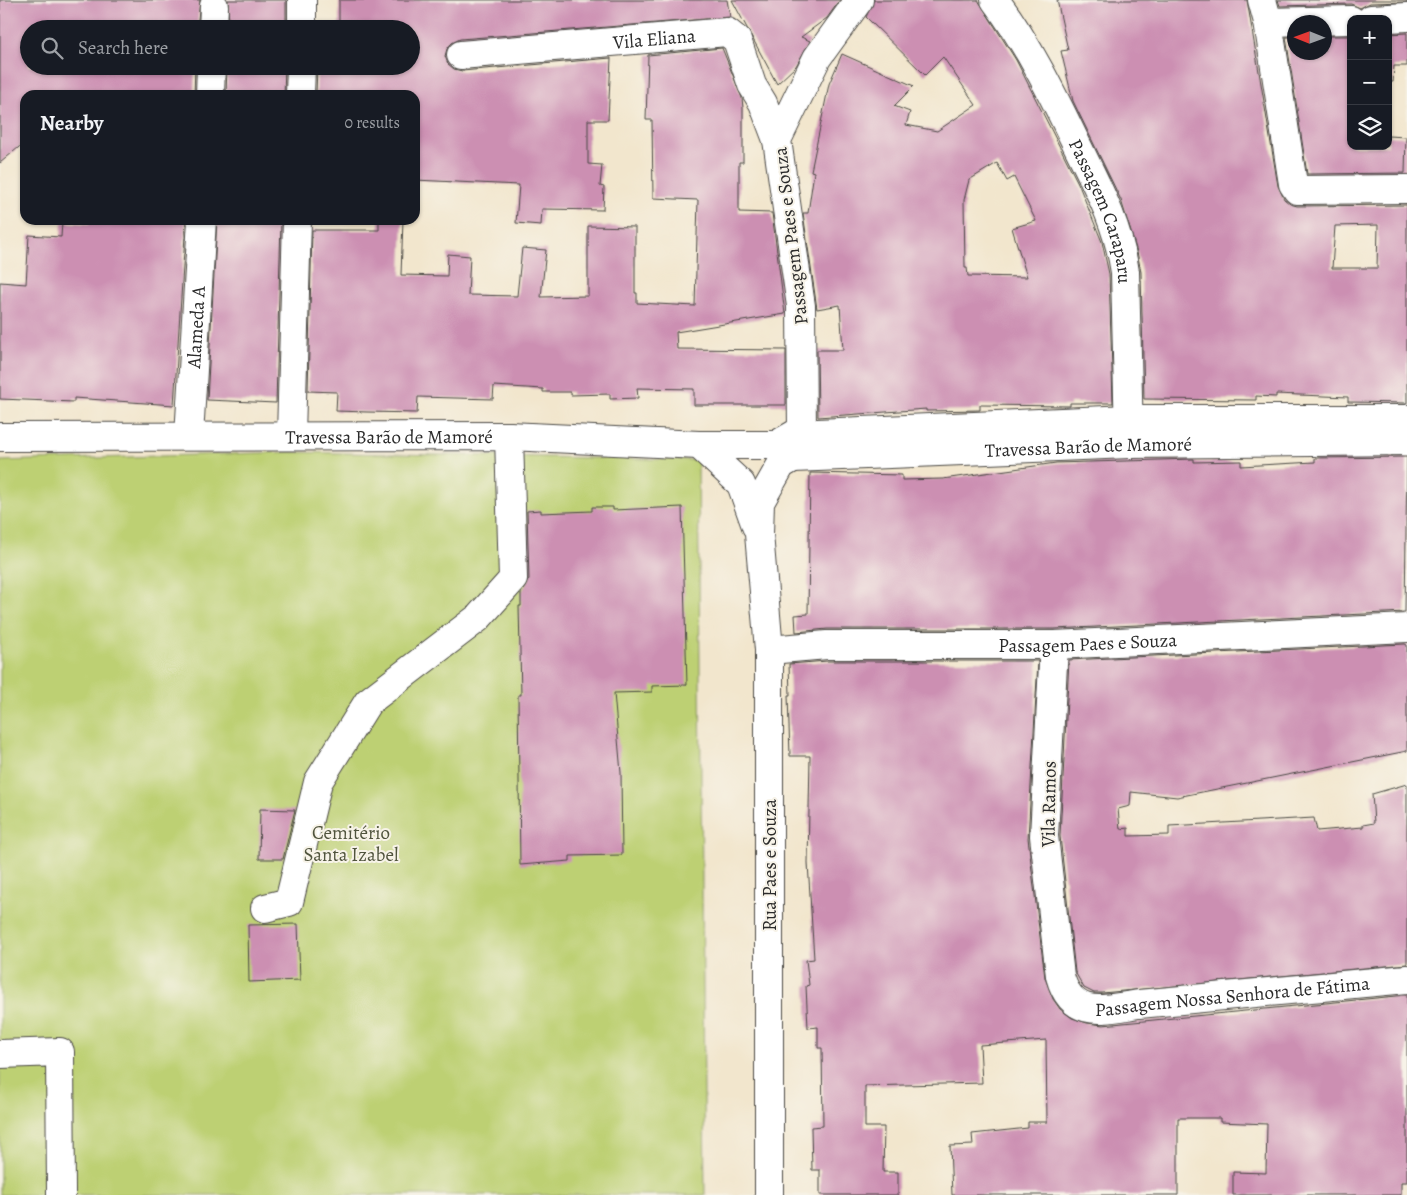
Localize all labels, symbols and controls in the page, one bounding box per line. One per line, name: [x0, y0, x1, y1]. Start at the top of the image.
north arrow: [1287, 15, 1332, 60]
map controls: [1347, 15, 1392, 150]
button: +: [1347, 15, 1392, 60]
search box: [20, 20, 420, 75]
street label: Vila Eliana: [611, 23, 697, 56]
icon: search: [38, 34, 66, 62]
text: Search here: [78, 35, 168, 61]
button: −: [1347, 60, 1392, 105]
button: layers: [1347, 105, 1392, 150]
text: Nearby: [40, 109, 103, 137]
text: 0 results: [344, 112, 400, 134]
street label: Passagem Caraparu: [1062, 135, 1137, 285]
street label: Passagem Paes e Souza: [767, 145, 815, 326]
street label: Alameda A: [181, 284, 212, 370]
street label: Travessa Barão de Mamoré: [285, 424, 493, 450]
street label: Travessa Barão de Mamoré: [984, 431, 1192, 464]
street label: Passagem Paes e Souza: [998, 627, 1178, 659]
street label: Vila Ramos: [1035, 761, 1063, 848]
street label: Rua Paes e Souza: [757, 799, 783, 931]
park label: Cemitério Santa Izabel: [303, 820, 399, 868]
street label: Passagem Nossa Senhora de Fátima: [1095, 971, 1371, 1023]

